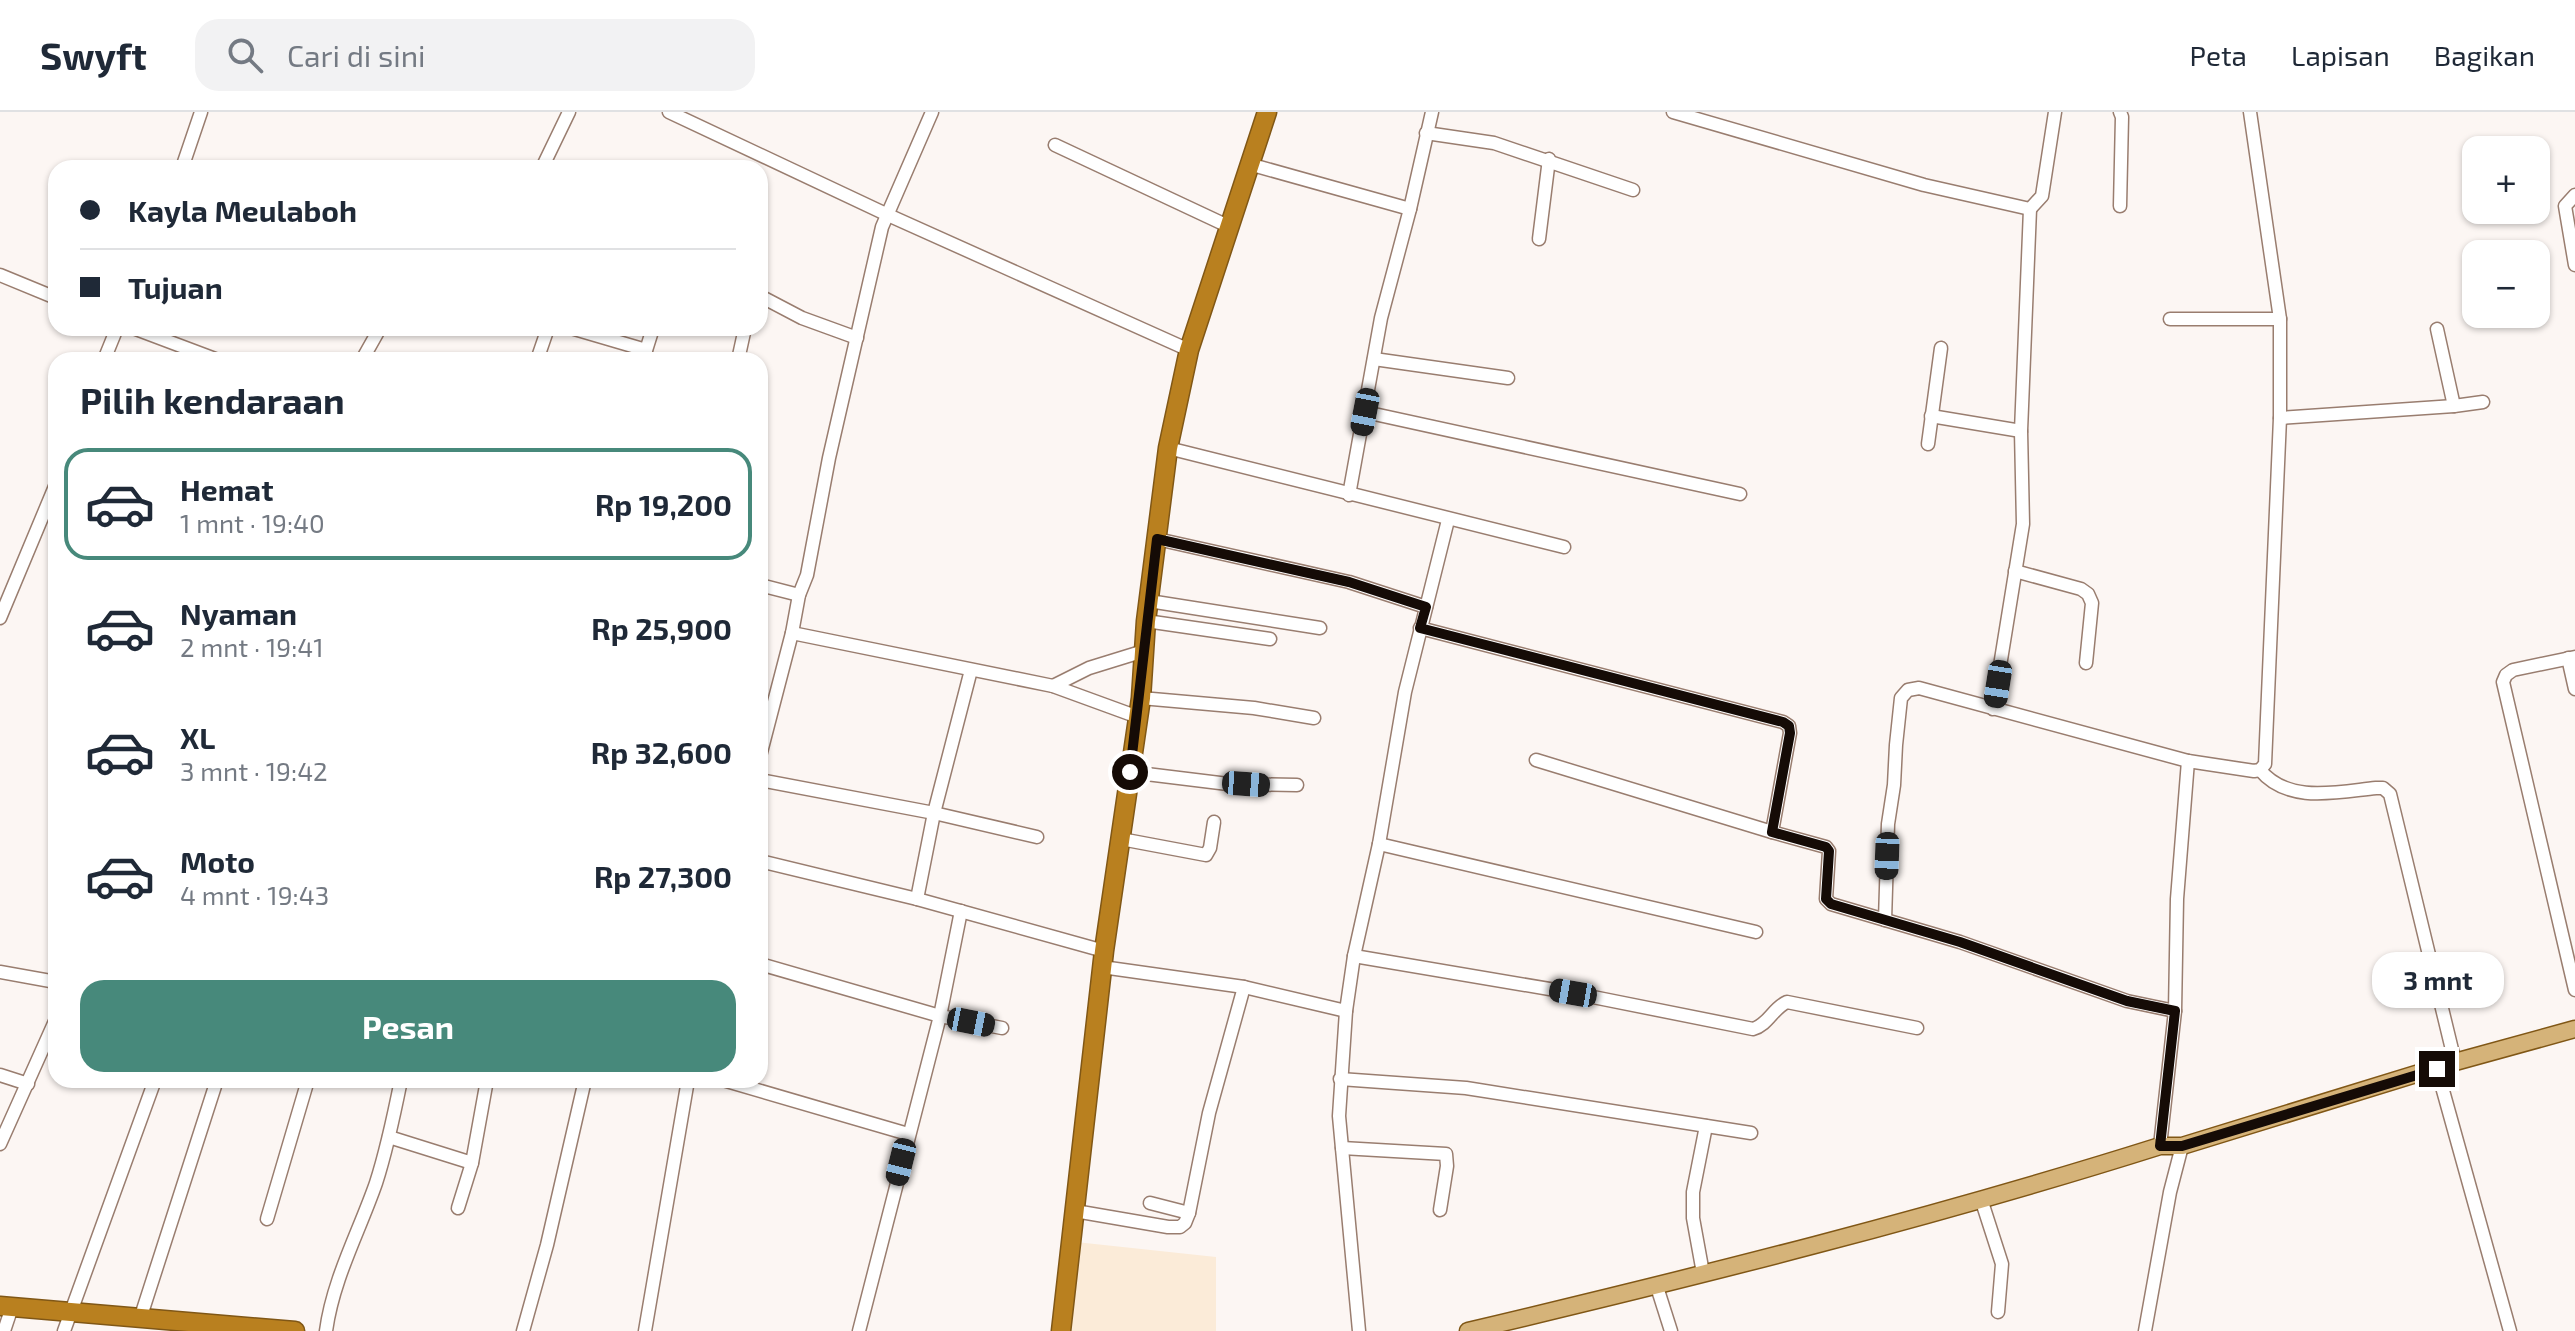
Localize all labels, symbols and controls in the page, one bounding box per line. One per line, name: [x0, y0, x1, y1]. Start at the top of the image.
search box: [195, 19, 755, 91]
text: Swyft: [40, 32, 147, 78]
icon: search: [223, 33, 267, 77]
text: Cari di sini: [287, 37, 426, 73]
text: Peta: [2190, 38, 2247, 72]
text: Lapisan: [2291, 38, 2390, 72]
text: Bagikan: [2434, 38, 2535, 72]
map controls: [2462, 136, 2550, 328]
button: +: [2462, 136, 2550, 224]
text: Kayla Meulaboh: [128, 192, 357, 228]
button: −: [2462, 240, 2550, 328]
text: Tujuan: [128, 269, 223, 305]
text: Pilih kendaraan: [80, 378, 345, 421]
car: [1349, 386, 1381, 438]
icon: car: [84, 468, 156, 540]
text: Hemat: [180, 471, 273, 507]
text: Rp 19,200: [595, 486, 732, 522]
text: 1 mnt · 19:40: [180, 507, 325, 538]
icon: car: [84, 592, 156, 664]
text: Nyaman: [180, 595, 297, 631]
text: Rp 25,900: [591, 610, 732, 646]
text: 2 mnt · 19:41: [180, 631, 324, 662]
car: [1982, 658, 2014, 710]
icon: car: [84, 716, 156, 788]
text: XL: [180, 719, 215, 755]
text: Rp 32,600: [591, 734, 732, 770]
route start: [1112, 754, 1148, 790]
text: 3 mnt · 19:42: [180, 755, 328, 786]
car: [1221, 770, 1271, 798]
car: [1874, 832, 1900, 880]
icon: car: [84, 840, 156, 912]
text: Moto: [180, 843, 255, 879]
text: Rp 27,300: [594, 858, 732, 894]
text: 4 mnt · 19:43: [180, 879, 329, 910]
callout: 3 mnt: [2371, 953, 2503, 1009]
text: 3 mnt: [2403, 964, 2473, 995]
car: [1547, 977, 1599, 1009]
button: Pesan: [80, 980, 736, 1072]
car: [945, 1006, 997, 1038]
route end: [2419, 1051, 2455, 1087]
car: [884, 1136, 918, 1188]

